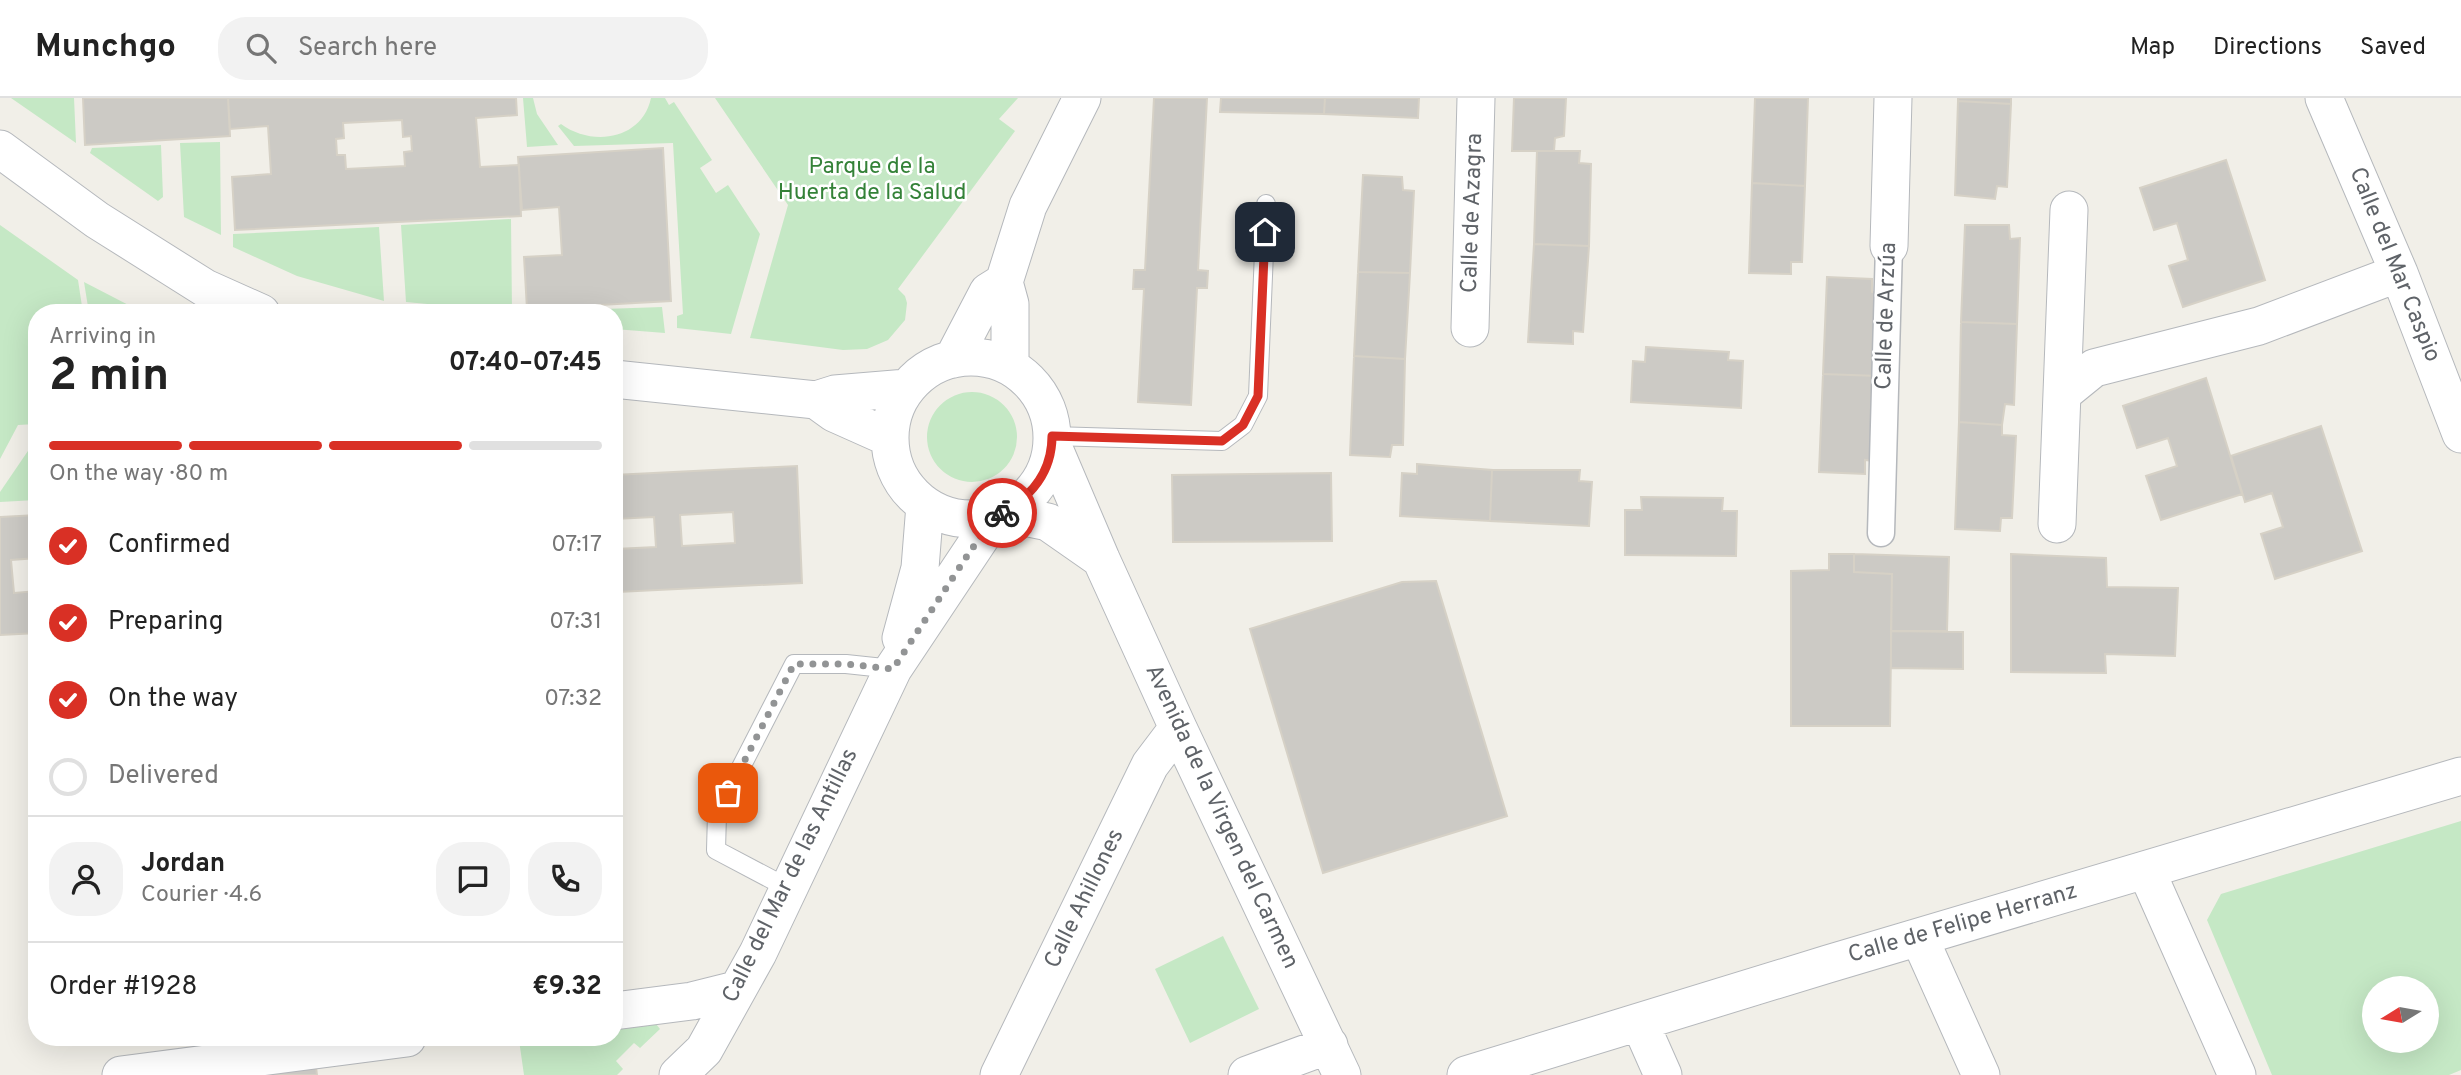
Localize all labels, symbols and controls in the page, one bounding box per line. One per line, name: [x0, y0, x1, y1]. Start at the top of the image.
search box: [218, 17, 708, 80]
text: Munchgo: [35, 27, 176, 69]
icon: search: [242, 29, 280, 67]
text: Search here: [298, 32, 437, 65]
text: Map: [2130, 33, 2175, 63]
text: Directions: [2213, 33, 2322, 63]
text: Saved: [2360, 33, 2426, 63]
street label: Calle de Azagra: [1456, 133, 1490, 293]
park label: Parque de la Huerta de la Salud: [778, 153, 966, 208]
street label: Calle del Mar Caspio: [2342, 163, 2446, 367]
pin: [1235, 202, 1295, 262]
icon: home: [1246, 213, 1284, 251]
street label: Calle de Arzúa: [1870, 242, 1904, 390]
text: Arriving in: [49, 323, 156, 352]
text: 07:40–07:45: [449, 347, 602, 380]
text: 2 min: [49, 348, 169, 407]
text: On the way · 80 m: [49, 460, 228, 489]
courier: [967, 478, 1037, 548]
icon: bike: [983, 494, 1021, 532]
icon: check: [49, 527, 87, 565]
text: Confirmed: [108, 529, 231, 562]
text: 07:17: [551, 531, 602, 560]
icon: check: [49, 604, 87, 642]
text: Preparing: [108, 606, 223, 639]
text: 07:31: [549, 608, 602, 637]
street label: Avenida de la Virgen del Carmen: [1138, 660, 1304, 974]
icon: check: [49, 681, 87, 719]
text: On the way: [108, 683, 238, 716]
text: 07:32: [544, 685, 602, 714]
street label: Calle del Mar de las Antillas: [717, 744, 865, 1008]
text: Delivered: [108, 760, 219, 793]
pin: [698, 763, 758, 823]
icon: bag: [709, 774, 747, 812]
street label: Calle Ahillones: [1039, 825, 1131, 973]
button: person: [49, 842, 123, 916]
button: chat: [436, 842, 510, 916]
button: phone: [528, 842, 602, 916]
text: Jordan: [141, 848, 225, 881]
street label: Calle de Felipe Herranz: [1845, 877, 2081, 971]
text: Courier · 4.6: [141, 881, 262, 910]
text: Order #1928: [49, 971, 197, 1004]
text: €9.32: [532, 971, 602, 1004]
north arrow: [2362, 976, 2440, 1054]
map controls: [2362, 976, 2439, 1053]

